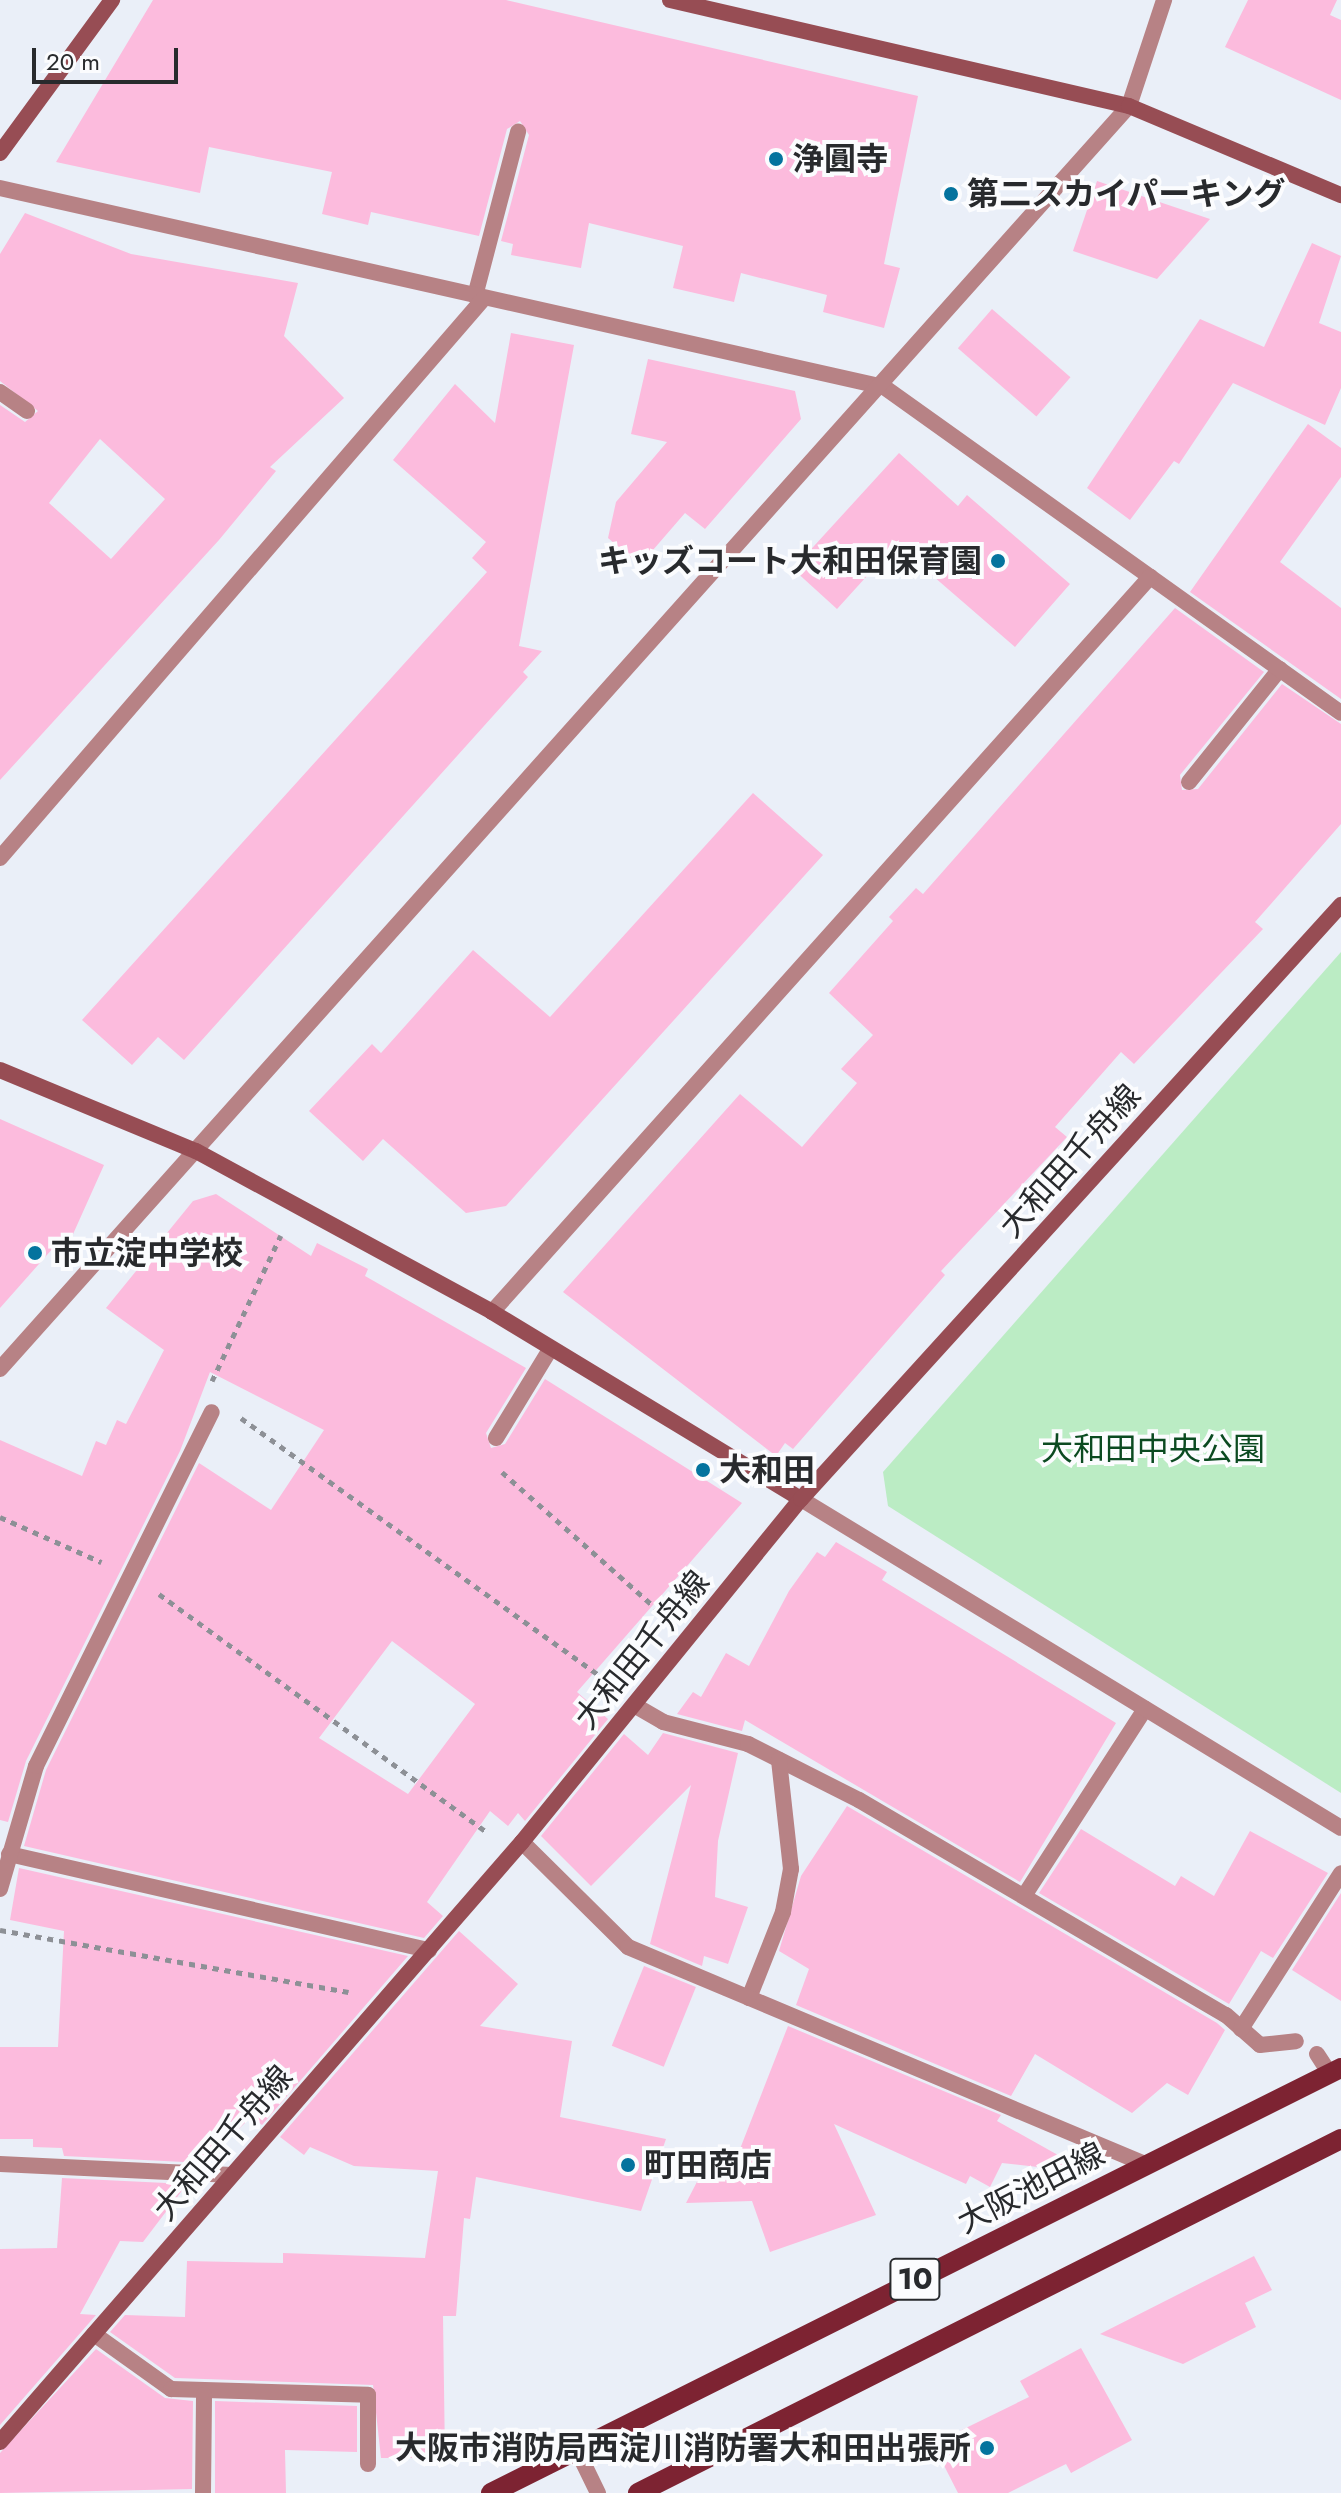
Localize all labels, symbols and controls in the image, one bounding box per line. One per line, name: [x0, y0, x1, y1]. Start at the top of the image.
scale bar: [36, 32, 182, 82]
text: 20 m: [46, 44, 100, 79]
place label: 浄圓寺: [792, 140, 888, 178]
marker: 浄圓寺: [767, 150, 785, 168]
place label: 第二スカイパーキング: [967, 175, 1287, 213]
marker: 第二スカイパーキング: [942, 185, 960, 203]
place label: キッズコート大和田保育園: [598, 542, 982, 580]
marker: キッズコート大和田保育園: [989, 552, 1007, 570]
street label: 大和田千舟線: [991, 1077, 1149, 1245]
place label: 市立淀中学校: [51, 1234, 243, 1272]
marker: 市立淀中学校: [26, 1244, 44, 1262]
park label: 大和田中央公園: [1041, 1430, 1265, 1468]
place label: 大和田: [719, 1451, 815, 1489]
marker: 大和田: [694, 1461, 712, 1479]
street label: 大和田千舟線: [567, 1563, 717, 1737]
street label: 大和田千舟線: [146, 2058, 300, 2228]
street label: 大阪池田線: [951, 2135, 1111, 2241]
place label: 町田商店: [644, 2146, 772, 2184]
marker: 町田商店: [619, 2156, 637, 2174]
road number: 10: [889, 2253, 941, 2305]
place label: 大阪市消防局西淀川消防署大和田出張所: [395, 2429, 971, 2467]
marker: 大阪市消防局西淀川消防署大和田出張所: [978, 2439, 996, 2457]

